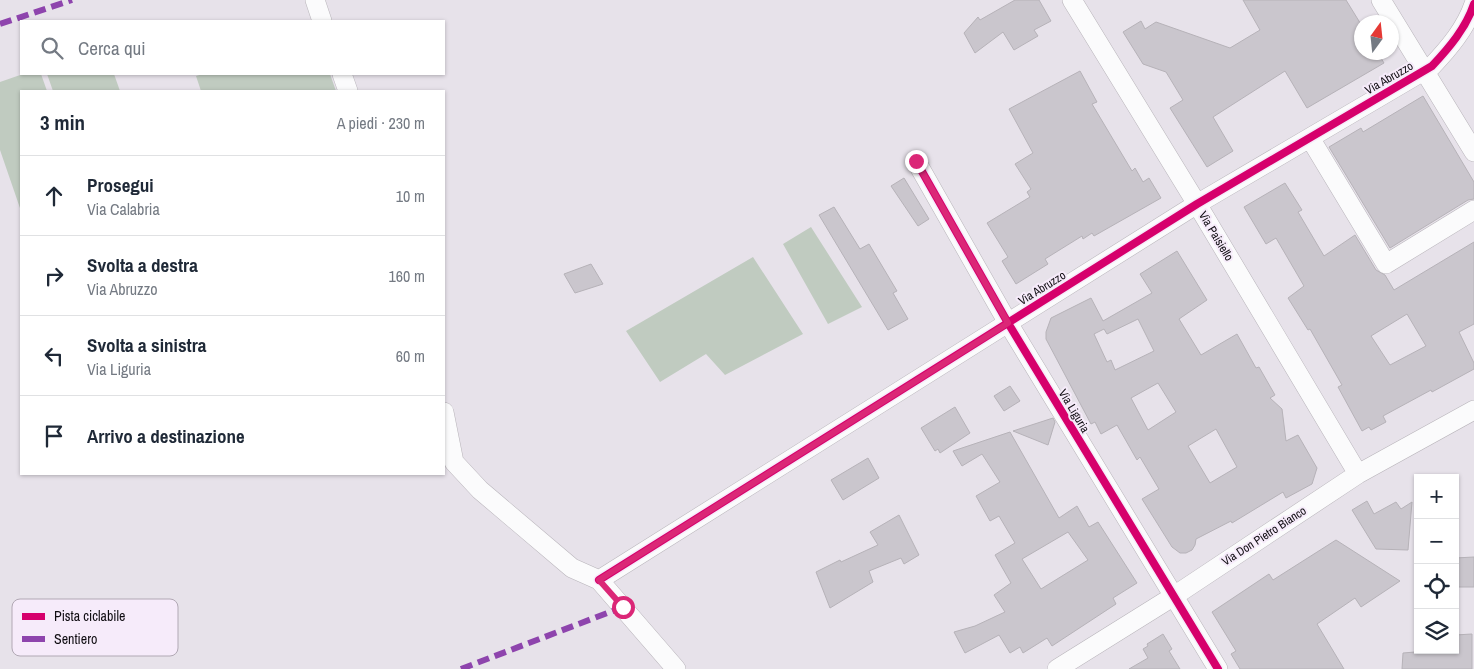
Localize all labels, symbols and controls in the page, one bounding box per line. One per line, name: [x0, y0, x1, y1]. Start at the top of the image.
north arrow: [1354, 15, 1399, 60]
search box: [20, 20, 445, 75]
icon: search: [38, 34, 66, 62]
text: Cerca qui: [78, 35, 146, 61]
street label: Via Abruzzo: [1362, 58, 1416, 98]
text: 3 min: [40, 108, 85, 137]
text: A piedi · 230 m: [337, 112, 425, 134]
route end: [905, 150, 928, 173]
text: Prosegui: [87, 172, 154, 198]
icon: ahead: [40, 182, 68, 210]
text: 10 m: [396, 185, 425, 207]
text: Via Calabria: [87, 198, 160, 220]
street label: Via Paisiello: [1195, 208, 1237, 264]
text: Svolta a destra: [87, 252, 198, 278]
icon: right: [40, 262, 68, 290]
text: 160 m: [389, 265, 425, 287]
street label: Via Abruzzo: [1015, 267, 1069, 309]
text: Via Abruzzo: [87, 278, 158, 300]
text: Svolta a sinistra: [87, 332, 207, 358]
icon: left: [40, 342, 68, 370]
text: 60 m: [396, 345, 425, 367]
text: Via Liguria: [87, 358, 151, 380]
street label: Via Liguria: [1055, 386, 1093, 436]
icon: arrive: [40, 422, 68, 450]
text: Arrivo a destinazione: [87, 423, 245, 449]
map controls: [1414, 474, 1459, 654]
button: +: [1414, 474, 1459, 519]
street label: Via Don Pietro Bianco: [1219, 503, 1309, 569]
button: −: [1414, 519, 1459, 564]
button: locate: [1414, 564, 1459, 609]
route start: [612, 596, 635, 619]
legend: [12, 599, 178, 656]
text: Pista ciclabile: [54, 607, 125, 625]
button: layers: [1414, 609, 1459, 654]
text: Sentiero: [54, 630, 97, 648]

